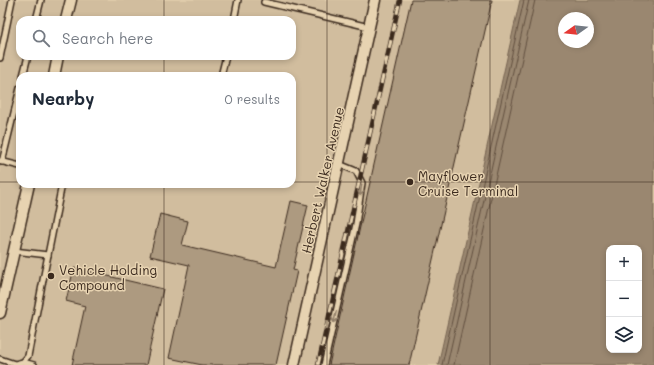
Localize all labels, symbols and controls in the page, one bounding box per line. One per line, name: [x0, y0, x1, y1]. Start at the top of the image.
north arrow: [558, 12, 594, 48]
search box: [16, 16, 296, 60]
icon: search: [30, 27, 52, 49]
text: Search here: [62, 28, 153, 48]
text: Nearby: [32, 87, 94, 109]
text: 0 results: [225, 90, 280, 107]
street label: Herbert Walker Avenue: [297, 105, 347, 255]
place label: Mayflower Cruise Terminal: [418, 167, 518, 199]
marker: Mayflower Cruise Terminal: [405, 177, 415, 187]
one-way arrow: [357, 183, 365, 196]
map controls: [606, 245, 642, 353]
button: +: [606, 245, 642, 281]
place label: Vehicle Holding Compound: [59, 261, 157, 293]
marker: Vehicle Holding Compound: [46, 271, 56, 281]
button: −: [606, 281, 642, 317]
one-way arrow: [330, 310, 338, 323]
button: layers: [606, 317, 642, 353]

